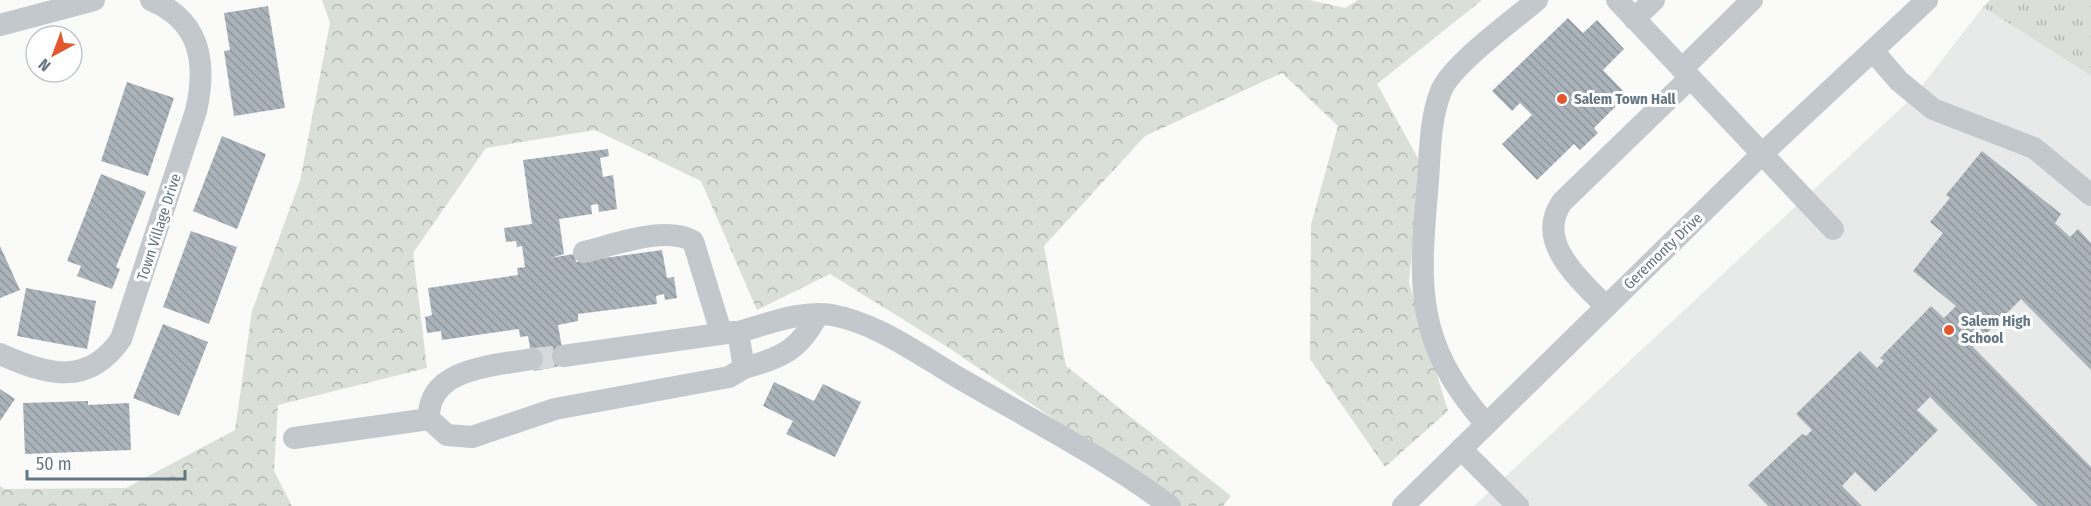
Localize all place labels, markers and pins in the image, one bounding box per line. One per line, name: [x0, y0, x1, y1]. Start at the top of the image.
place label: Salem Town Hall: [1574, 90, 1677, 108]
marker: Salem Town Hall: [1555, 92, 1569, 106]
place label: Salem High School: [1961, 312, 2031, 347]
marker: Salem High School: [1942, 323, 1956, 337]

